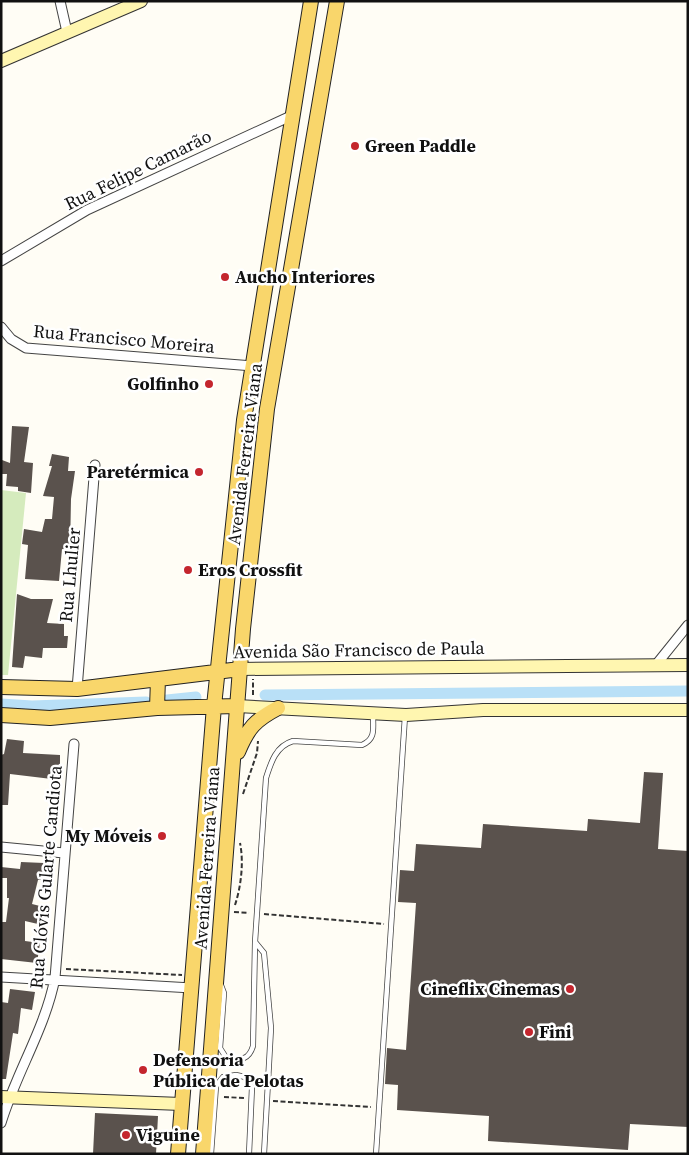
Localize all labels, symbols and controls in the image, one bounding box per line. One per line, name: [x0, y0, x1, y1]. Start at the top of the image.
street label: Rua Felipe Camarão: [60, 123, 216, 216]
place label: Green Paddle: [365, 133, 476, 158]
marker: Green Paddle: [349, 140, 361, 152]
place label: Aucho Interiores: [235, 264, 375, 289]
marker: Aucho Interiores: [219, 271, 231, 283]
street label: Rua Francisco Moreira: [32, 318, 217, 359]
street label: Avenida Ferreira Viana: [221, 361, 268, 546]
place label: Golfinho: [127, 371, 199, 396]
marker: Golfinho: [203, 378, 215, 390]
place label: Paretérmica: [86, 459, 189, 484]
marker: Paretérmica: [193, 466, 205, 478]
street label: Rua Lhulier: [53, 526, 86, 623]
place label: Eros Crossfit: [198, 557, 303, 582]
marker: Eros Crossfit: [182, 564, 194, 576]
street label: Avenida São Francisco de Paula: [233, 635, 486, 664]
street label: Rua Clóvis Gularte Candiota: [23, 763, 68, 990]
street label: Avenida Ferreira Viana: [188, 765, 225, 950]
place label: My Móveis: [65, 823, 152, 848]
marker: My Móveis: [156, 830, 168, 842]
place label: Cineflix Cinemas: [420, 976, 560, 1001]
marker: Cineflix Cinemas: [564, 983, 576, 995]
place label: Fini: [539, 1019, 572, 1044]
marker: Fini: [523, 1026, 535, 1038]
place label: Defensoria Pública de Pelotas: [153, 1047, 304, 1093]
marker: Defensoria Pública de Pelotas: [137, 1064, 149, 1076]
place label: Viguine: [136, 1122, 200, 1147]
marker: Viguine: [120, 1129, 132, 1141]

